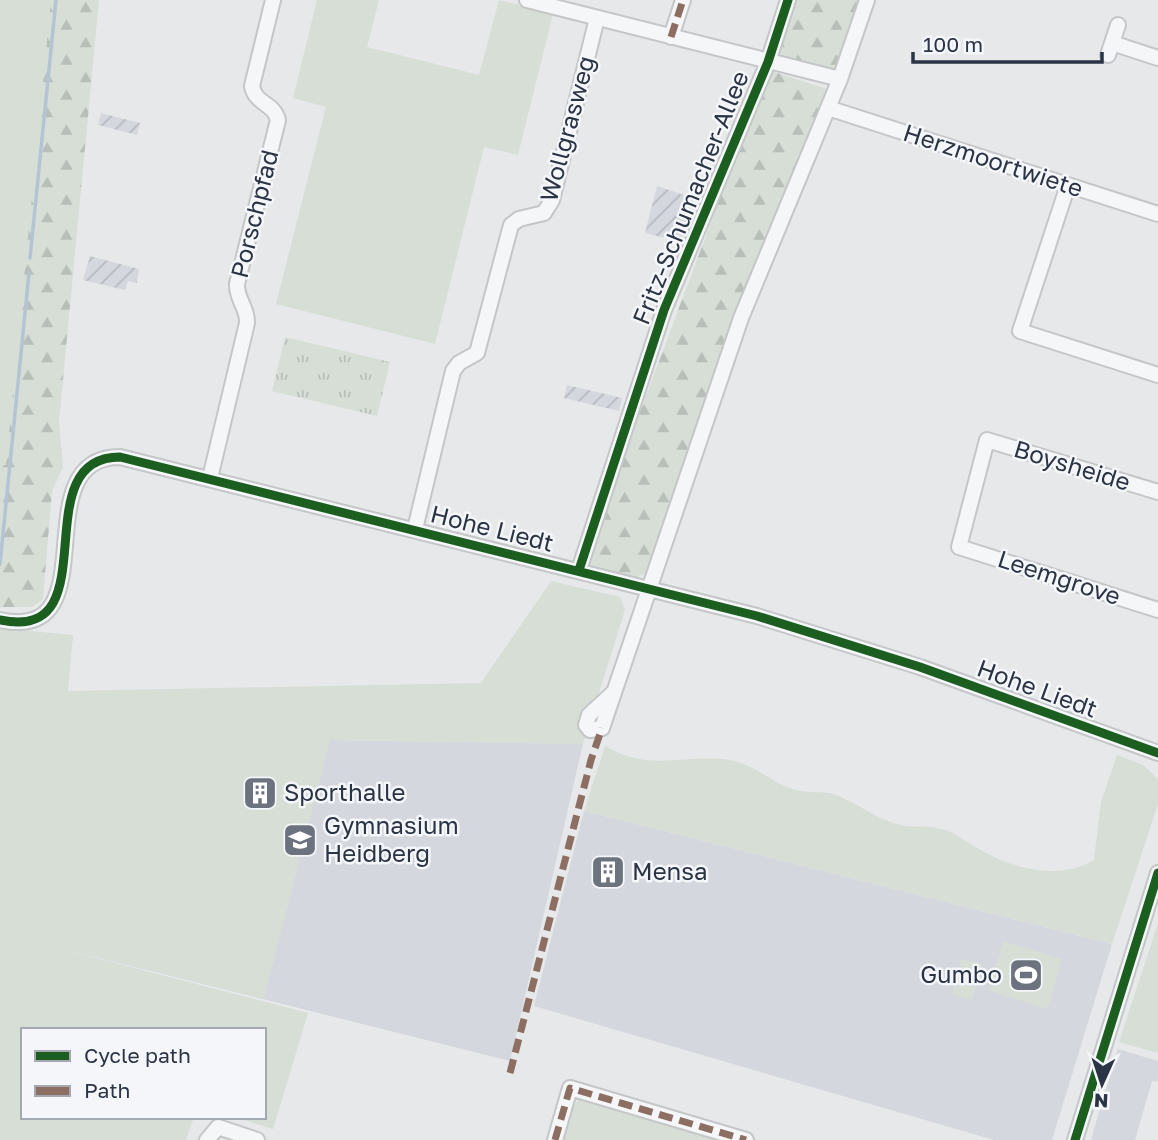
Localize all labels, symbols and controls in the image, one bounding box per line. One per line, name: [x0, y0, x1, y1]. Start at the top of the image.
scale bar: [913, 21, 1102, 65]
text: 100 m: [923, 31, 983, 57]
street label: Wollgrasweg: [533, 53, 600, 205]
street label: Fritz-Schumacher-Allee: [625, 66, 754, 328]
street label: Herzmoortwiete: [900, 117, 1087, 202]
street label: Porschpfad: [224, 147, 283, 281]
street label: Boysheide: [1011, 433, 1134, 496]
street label: Hohe Liedt: [428, 498, 557, 557]
street label: Leemgrove: [994, 543, 1124, 610]
street label: Hohe Liedt: [973, 652, 1102, 723]
building icon: Sporthalle: [241, 774, 279, 812]
place label: Sporthalle: [284, 777, 405, 806]
place label: Gymnasium Heidberg: [324, 810, 459, 867]
school or university icon: Gymnasium Heidberg: [281, 821, 319, 859]
building icon: Mensa: [589, 853, 627, 891]
place label: Mensa: [632, 856, 708, 885]
sports icon: Gumbo: [1007, 956, 1045, 994]
place label: Gumbo: [920, 959, 1002, 988]
legend: [21, 1028, 266, 1119]
text: Cycle path: [84, 1042, 191, 1068]
north arrow: [1067, 1049, 1137, 1119]
text: Path: [84, 1077, 131, 1103]
text: N: [1093, 1090, 1109, 1113]

